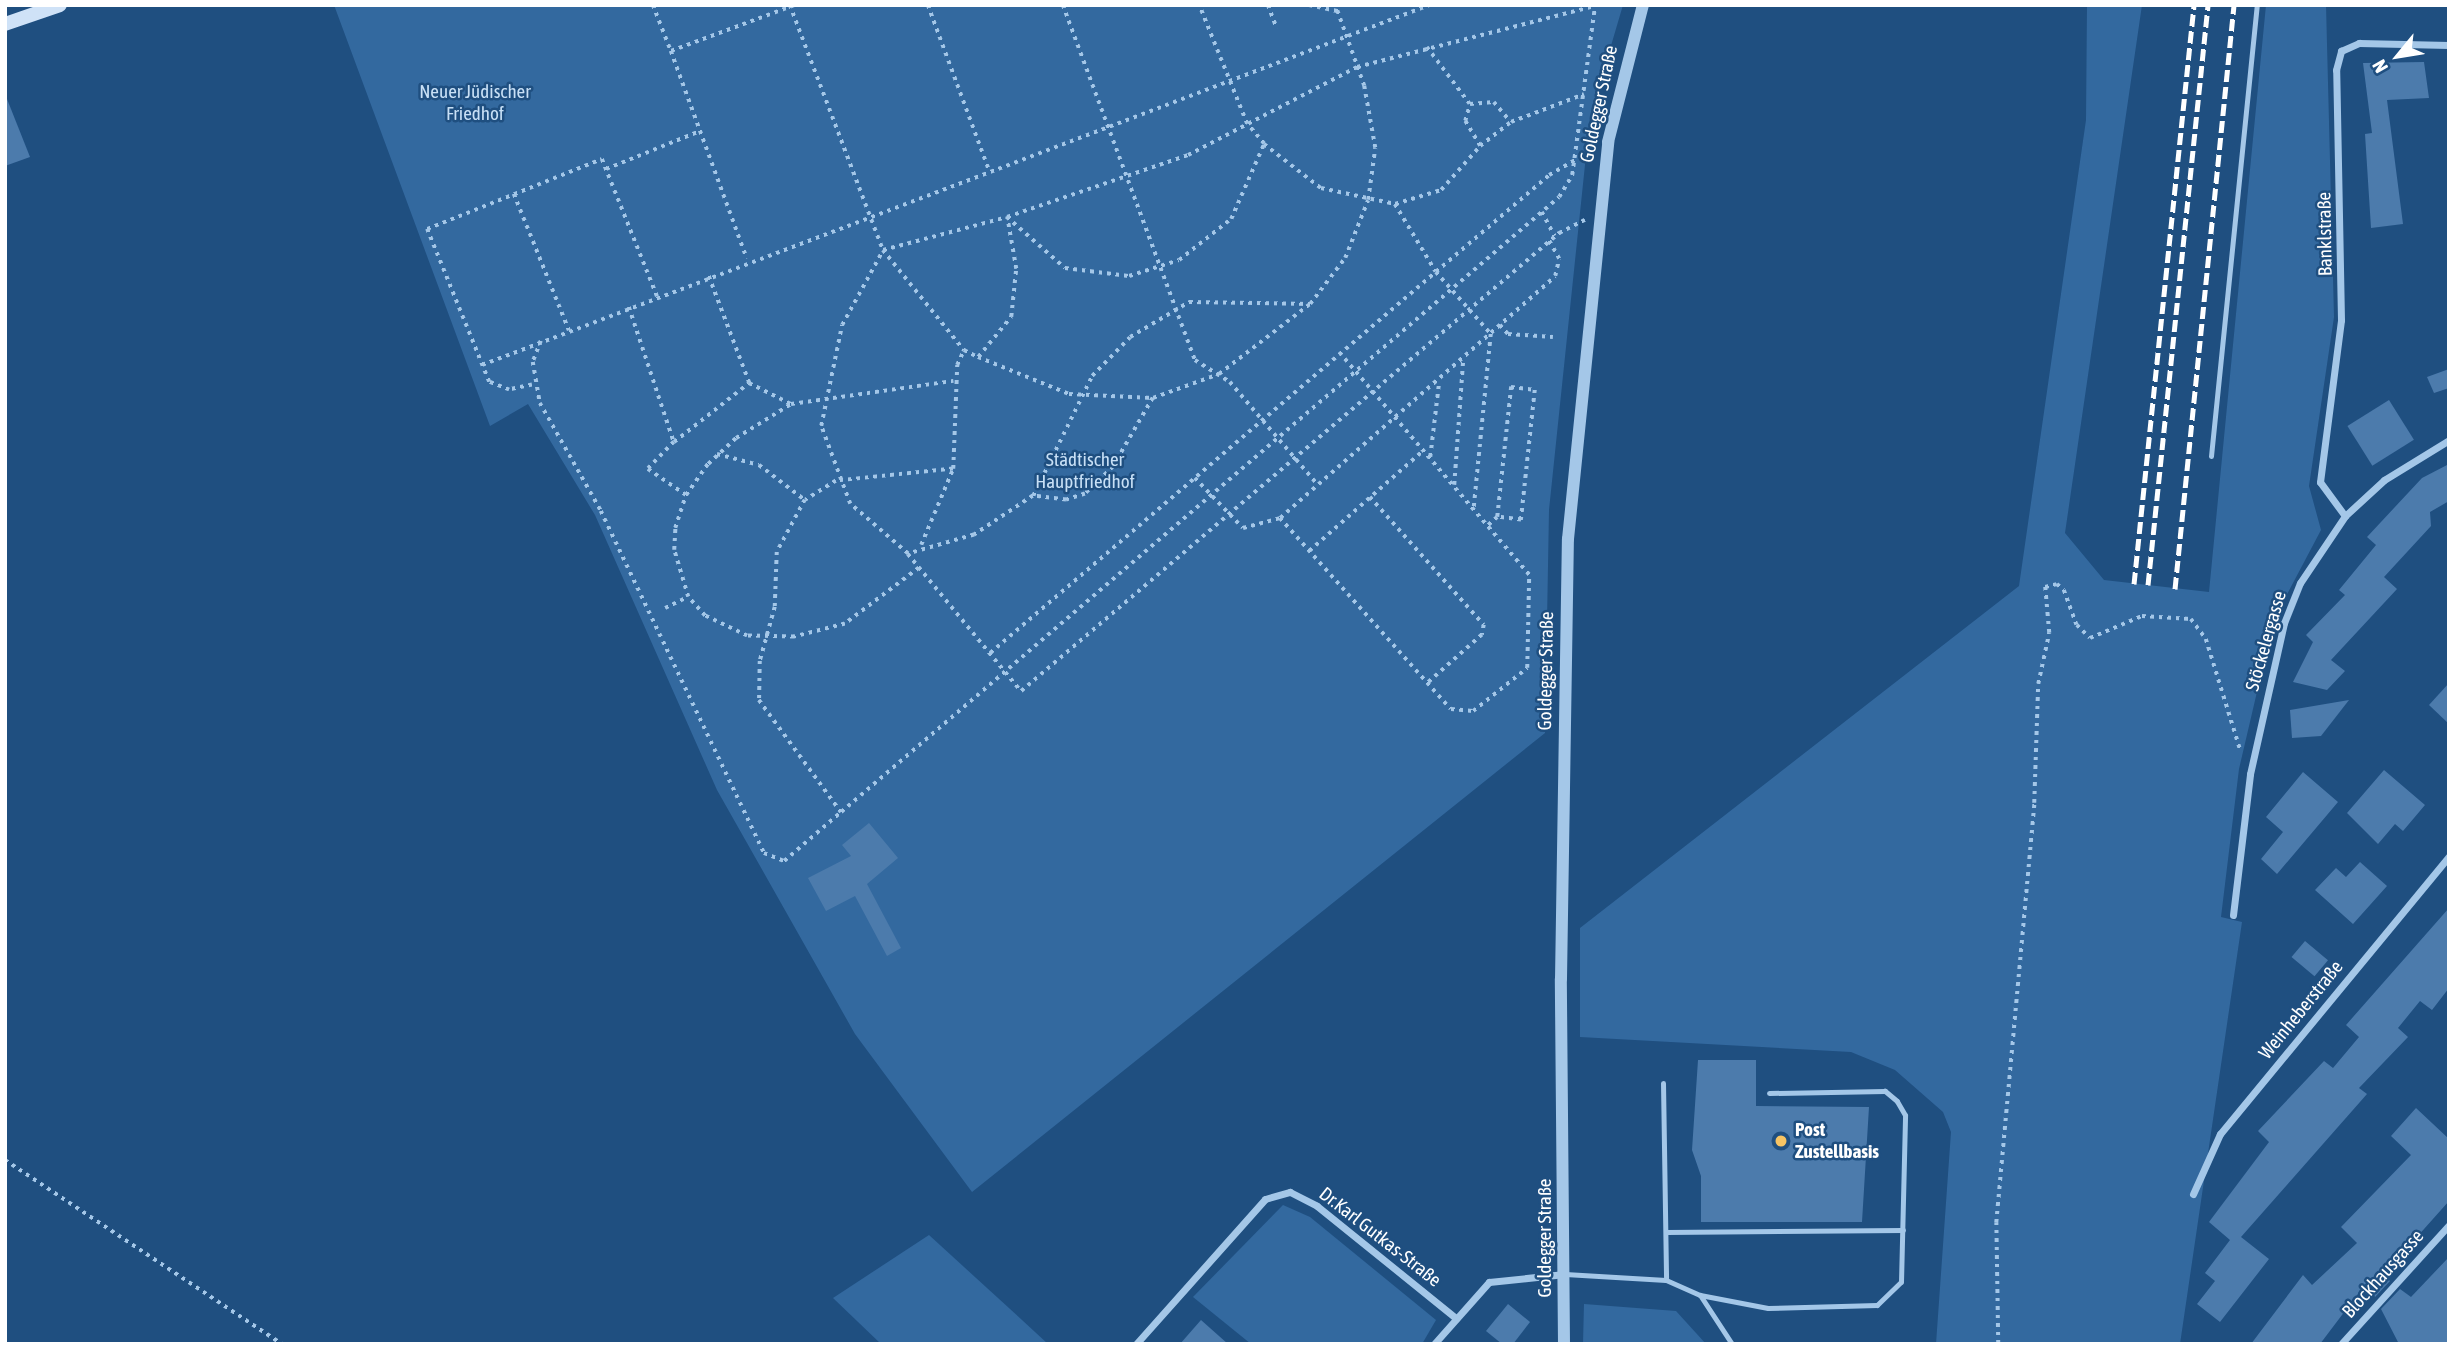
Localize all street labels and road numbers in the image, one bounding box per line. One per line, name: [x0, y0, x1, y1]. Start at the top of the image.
street label: Goldegger Straße: [1575, 43, 1623, 165]
street label: Banklstraße: [2313, 192, 2337, 276]
street label: Stöckelergasse: [2241, 588, 2291, 694]
street label: Goldegger Straße: [1534, 611, 1558, 731]
street label: Weinheberstraße: [2254, 956, 2348, 1064]
street label: Goldegger Straße: [1534, 1179, 1556, 1297]
street label: Dr.Karl Gutkas-Straße: [1315, 1182, 1445, 1292]
street label: Blockhausgasse: [2337, 1225, 2429, 1323]

